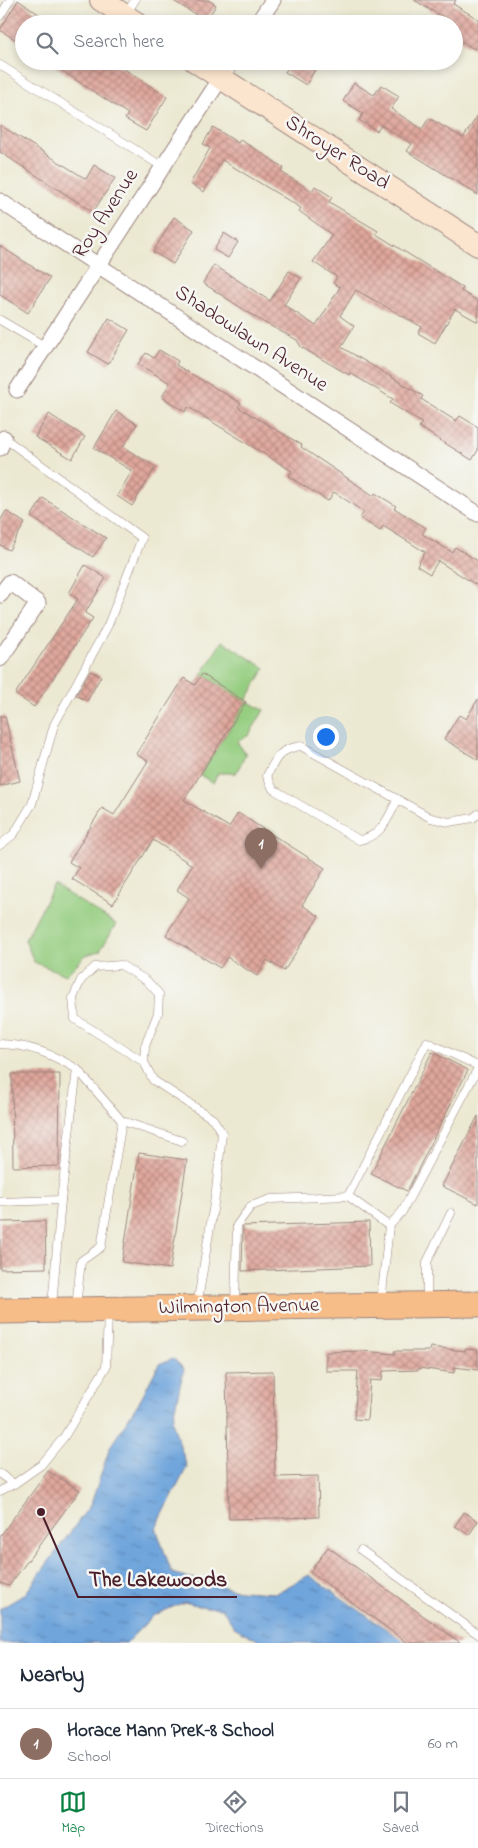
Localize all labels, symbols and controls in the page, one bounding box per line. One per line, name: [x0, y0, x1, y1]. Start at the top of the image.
search box: [15, 15, 463, 70]
icon: search: [33, 29, 61, 57]
text: Search here: [73, 29, 164, 56]
street label: Shroyer Road: [278, 108, 395, 200]
street label: Roy Avenue: [66, 162, 148, 266]
street label: Shadowlawn Avenue: [168, 278, 334, 400]
your location: [313, 724, 339, 750]
pin: 1: [245, 828, 277, 869]
street label: Wilmington Avenue: [158, 1291, 320, 1325]
callout: The Lakewoods: [78, 1560, 237, 1597]
text: The Lakewoods: [89, 1565, 227, 1597]
text: Nearby: [20, 1661, 84, 1691]
text: Horace Mann PreK–8 School: [67, 1718, 274, 1745]
text: 1: [33, 1732, 39, 1756]
text: 60 m: [428, 1732, 458, 1756]
text: School: [67, 1745, 111, 1769]
tab: Map: [59, 1788, 87, 1839]
tab: Directions: [206, 1788, 264, 1839]
tab: Saved: [382, 1788, 419, 1839]

